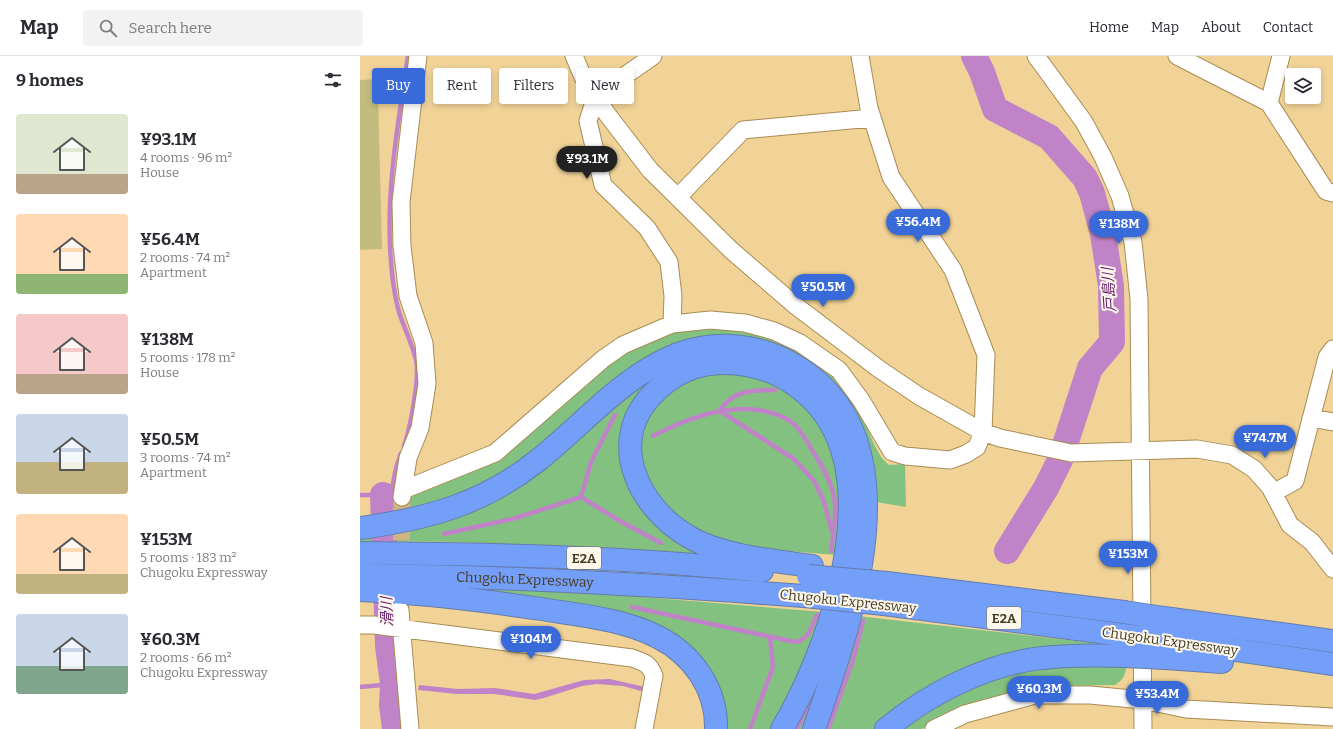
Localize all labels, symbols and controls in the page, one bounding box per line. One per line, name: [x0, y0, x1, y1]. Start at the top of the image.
search box: [83, 10, 363, 46]
text: Map: [20, 16, 59, 39]
icon: search: [97, 17, 119, 39]
text: Search here: [129, 19, 212, 37]
text: Home: [1089, 19, 1129, 36]
text: Map: [1151, 19, 1179, 36]
text: About: [1201, 19, 1241, 36]
text: Contact: [1263, 19, 1313, 36]
chip: Buy: [372, 68, 425, 104]
chip: Rent: [433, 68, 491, 104]
chip: Filters: [499, 68, 568, 104]
chip: New: [576, 68, 634, 104]
map controls: [1285, 68, 1321, 104]
button: layers: [1285, 68, 1321, 104]
icon: filters: [322, 69, 344, 91]
text: 9 homes: [16, 70, 84, 91]
text: ¥93.1M: [140, 129, 197, 150]
icon: home: [48, 130, 96, 178]
pin: ¥93.1M: [554, 146, 620, 180]
text: 4 rooms · 96 m²: [140, 150, 232, 165]
text: ¥93.1M: [565, 151, 609, 166]
text: House: [140, 165, 179, 180]
pin: ¥56.4M: [885, 209, 951, 243]
pin: ¥138M: [1091, 211, 1147, 245]
text: ¥56.4M: [895, 214, 941, 229]
text: ¥138M: [1098, 216, 1140, 231]
text: ¥56.4M: [140, 229, 200, 250]
icon: home: [48, 230, 96, 278]
text: 2 rooms · 74 m²: [140, 250, 230, 265]
text: Apartment: [140, 265, 207, 280]
water label: 戸島川: [1098, 265, 1120, 313]
pin: ¥50.5M: [790, 274, 856, 308]
text: ¥50.5M: [800, 279, 846, 294]
text: ¥138M: [140, 329, 194, 350]
icon: home: [48, 330, 96, 378]
text: 5 rooms · 178 m²: [140, 350, 235, 365]
text: House: [140, 365, 179, 380]
pin: ¥74.7M: [1232, 425, 1298, 459]
text: ¥50.5M: [140, 429, 199, 450]
icon: home: [48, 430, 96, 478]
text: ¥74.7M: [1243, 430, 1287, 445]
text: 3 rooms · 74 m²: [140, 450, 231, 465]
text: Apartment: [140, 465, 207, 480]
text: ¥153M: [140, 529, 192, 550]
icon: home: [48, 530, 96, 578]
pin: ¥153M: [1100, 541, 1156, 575]
text: ¥153M: [1108, 546, 1148, 561]
road number: E2A: [567, 547, 601, 569]
text: 5 rooms · 183 m²: [140, 550, 236, 565]
text: Chugoku Expressway: [140, 565, 268, 580]
street label: Chugoku Expressway: [456, 569, 595, 591]
street label: Chugoku Expressway: [779, 586, 918, 617]
water label: 滑川: [377, 595, 397, 627]
road number: E2A: [987, 607, 1021, 629]
street label: Chugoku Expressway: [1101, 624, 1240, 660]
pin: ¥104M: [503, 626, 559, 660]
text: ¥60.3M: [140, 629, 200, 650]
icon: home: [48, 630, 96, 678]
text: ¥104M: [510, 631, 552, 646]
text: 2 rooms · 66 m²: [140, 650, 232, 665]
text: Chugoku Expressway: [140, 665, 268, 680]
pin: ¥60.3M: [1006, 676, 1072, 710]
text: ¥60.3M: [1016, 681, 1062, 696]
pin: ¥53.4M: [1124, 681, 1190, 715]
text: ¥53.4M: [1135, 686, 1179, 701]

